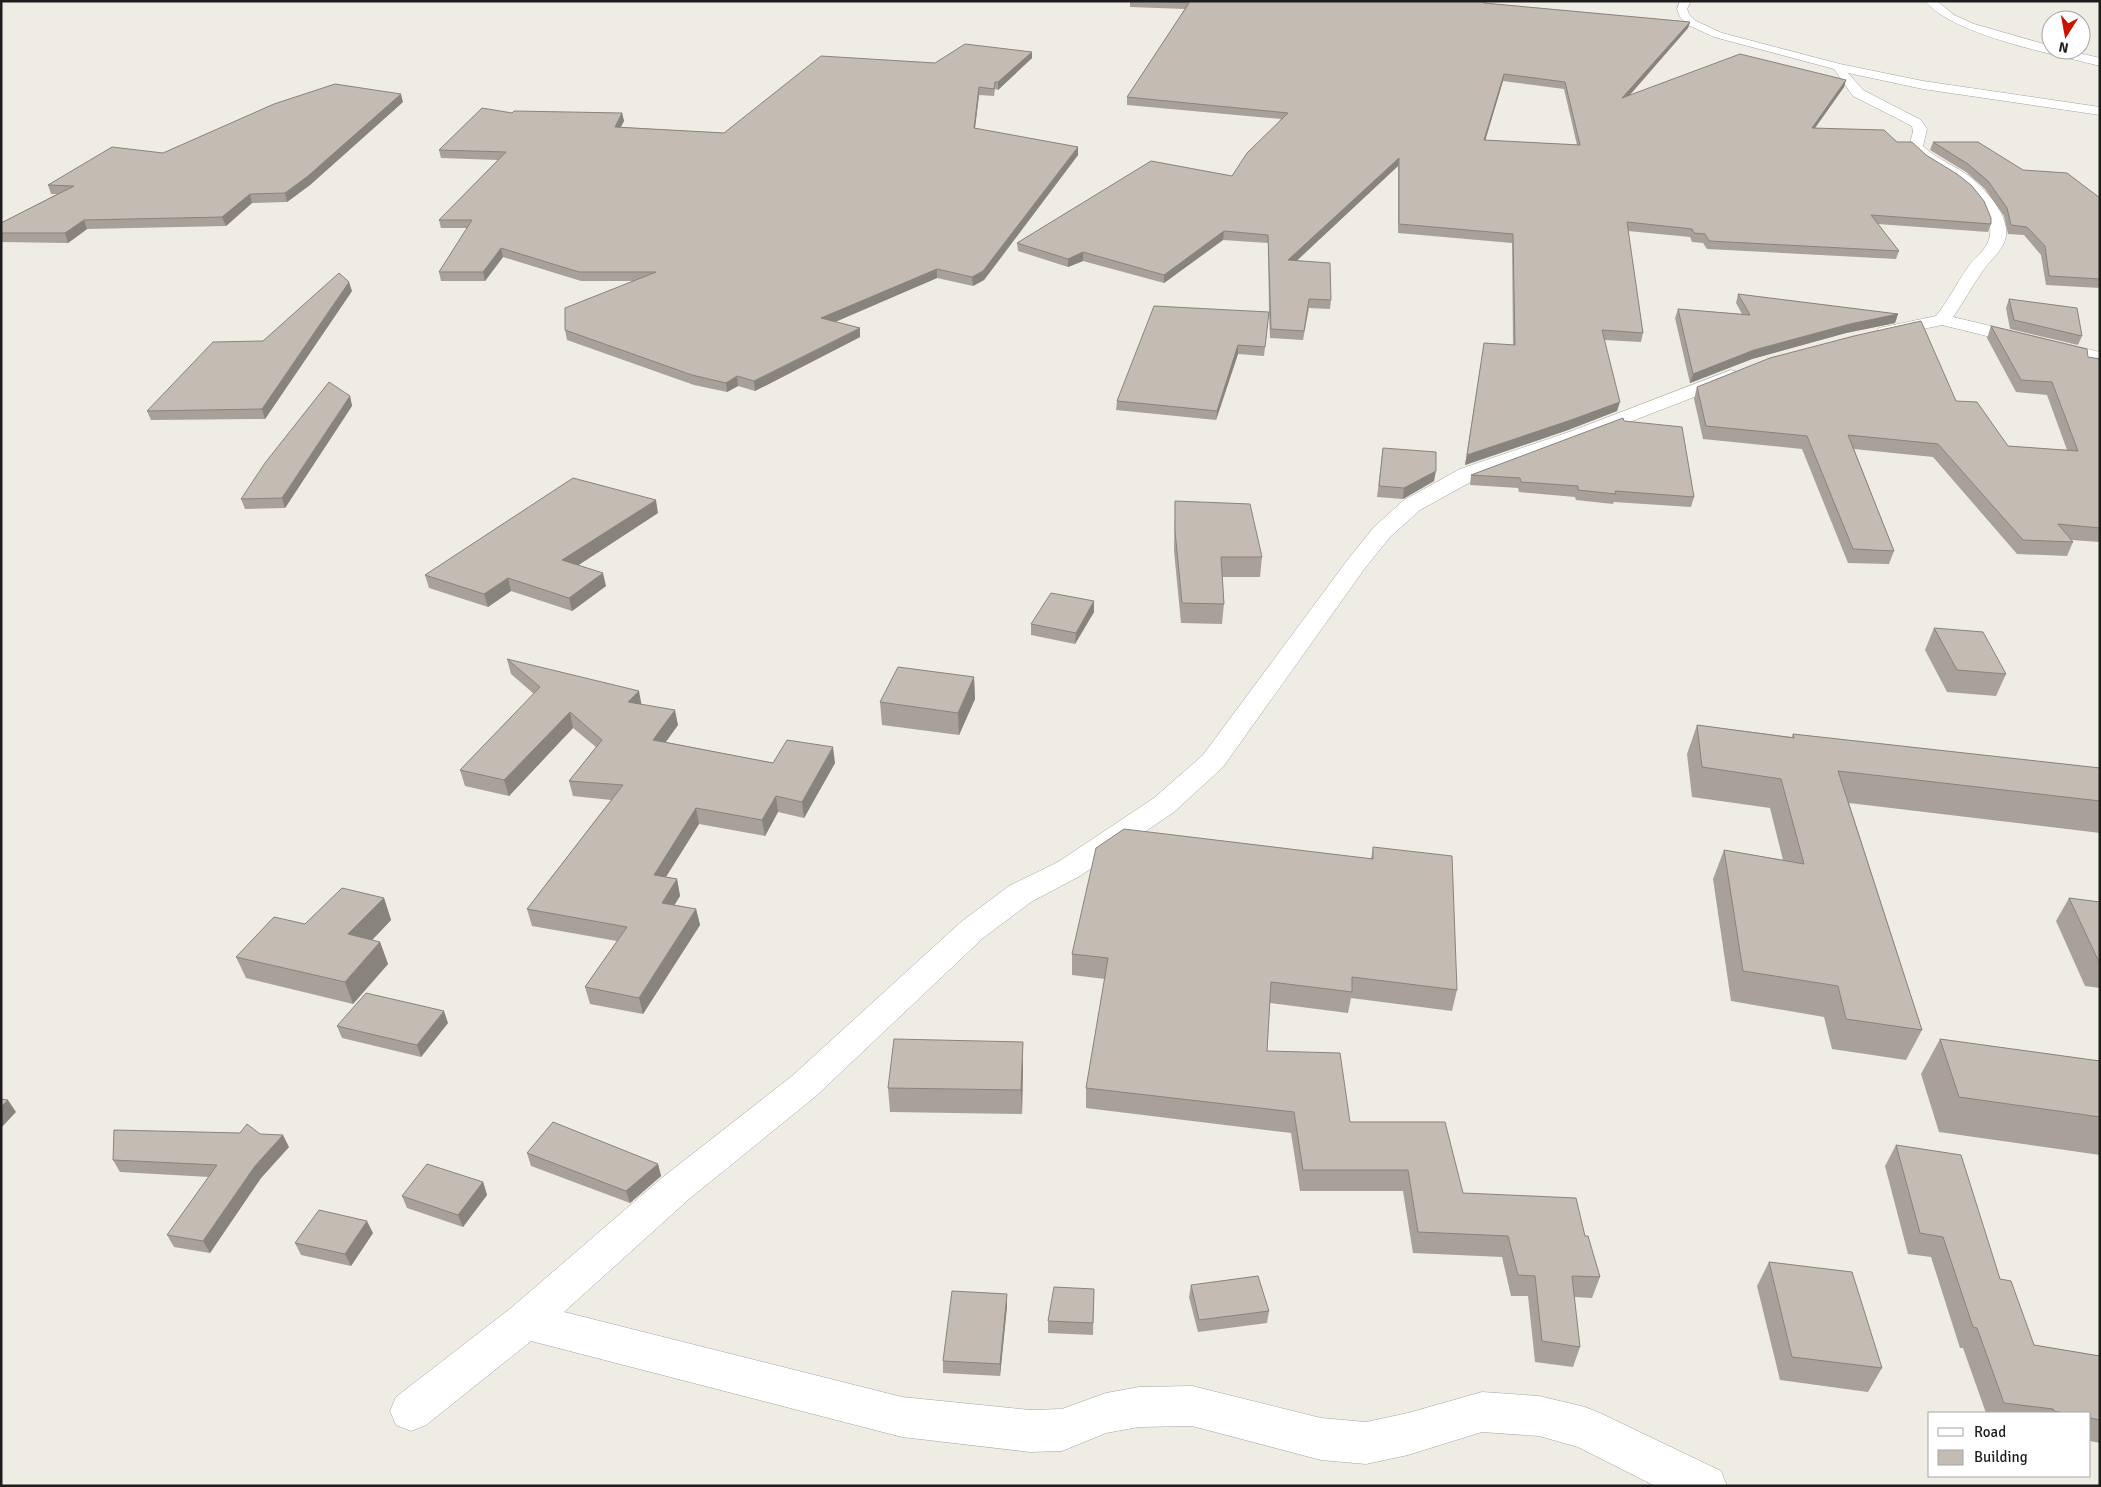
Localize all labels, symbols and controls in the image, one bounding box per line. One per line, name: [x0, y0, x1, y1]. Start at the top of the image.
north arrow: [2041, 10, 2091, 60]
text: N: [2057, 38, 2070, 57]
legend: [1928, 1412, 2091, 1477]
text: Road: [1974, 1423, 2006, 1441]
text: Building: [1974, 1448, 2028, 1466]

